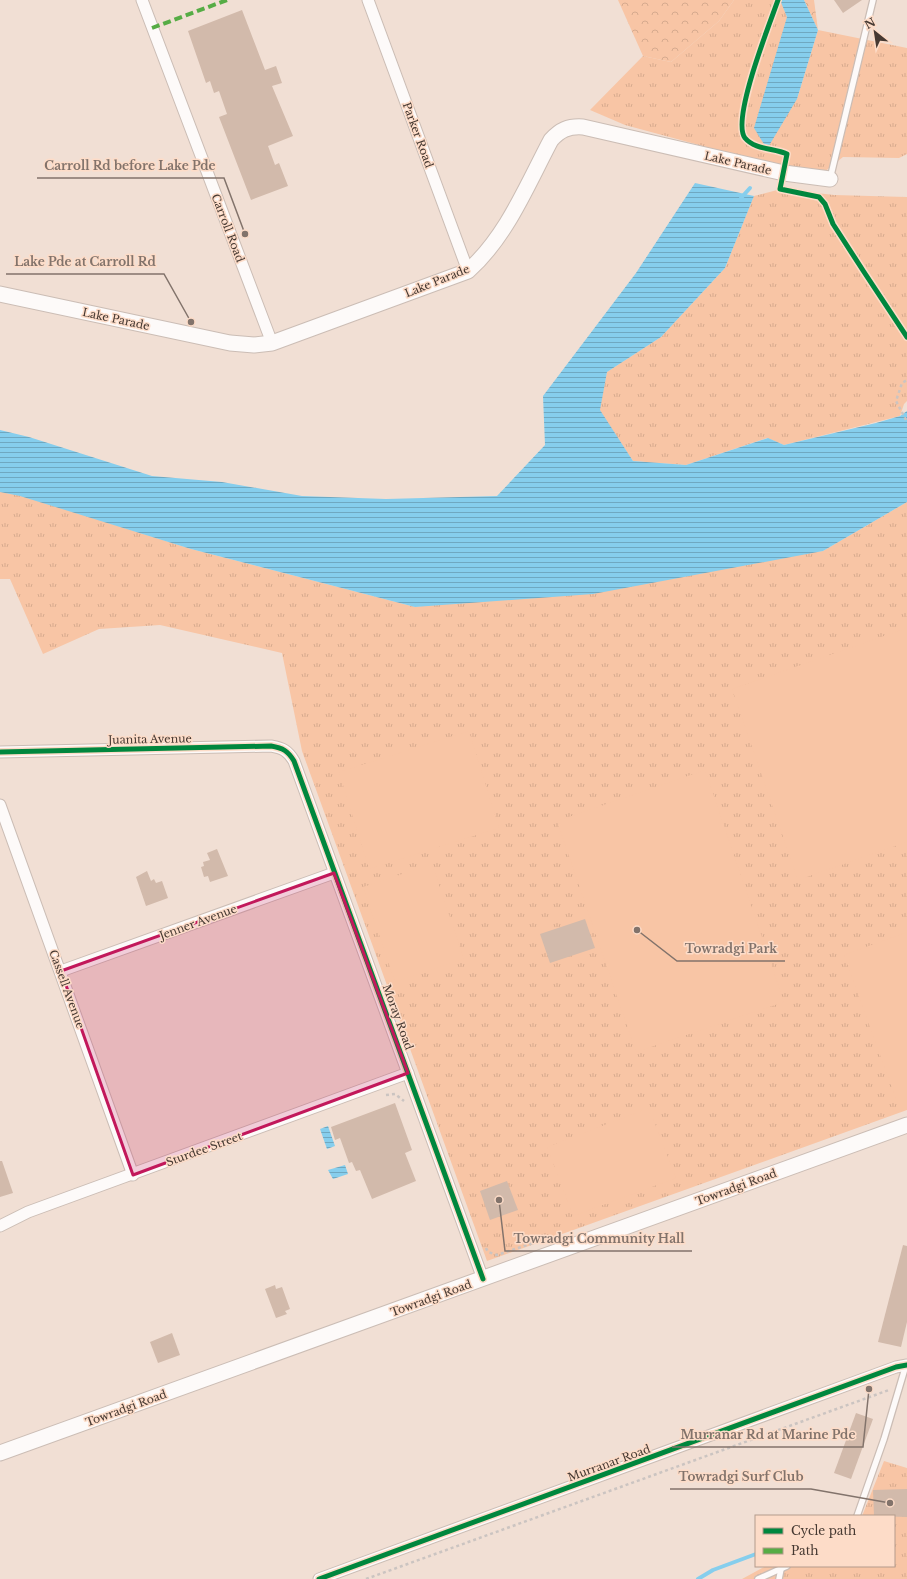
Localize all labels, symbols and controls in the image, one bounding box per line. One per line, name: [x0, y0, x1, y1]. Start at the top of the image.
north arrow: [855, 12, 895, 52]
text: N: [862, 14, 879, 32]
street label: Parker Road: [400, 100, 437, 170]
street label: Lake Parade: [703, 148, 773, 178]
callout: Carroll Rd before Lake Pde: [37, 154, 224, 178]
text: Carroll Rd before Lake Pde: [44, 158, 216, 173]
street label: Carroll Road: [209, 192, 248, 265]
callout: Lake Pde at Carroll Rd: [6, 250, 164, 274]
text: Lake Pde at Carroll Rd: [14, 254, 156, 269]
street label: Lake Parade: [403, 262, 471, 300]
street label: Lake Parade: [81, 305, 151, 333]
street label: Juanita Avenue: [106, 731, 192, 747]
street label: Jenner Avenue: [155, 902, 239, 943]
callout: Towradgi Park: [677, 937, 785, 961]
text: Towradgi Park: [685, 941, 778, 956]
street label: Cassell Avenue: [46, 948, 88, 1030]
street label: Moray Road: [380, 982, 417, 1052]
street label: Sturdee Street: [164, 1128, 245, 1169]
street label: Towradgi Road: [693, 1166, 779, 1208]
callout: Towradgi Community Hall: [505, 1227, 692, 1251]
text: Towradgi Community Hall: [513, 1231, 685, 1246]
street label: Towradgi Road: [388, 1277, 474, 1319]
street label: Towradgi Road: [83, 1387, 169, 1429]
callout: Murranar Rd at Marine Pde: [672, 1423, 863, 1447]
text: Murranar Rd at Marine Pde: [681, 1427, 855, 1442]
street label: Murranar Road: [566, 1441, 653, 1484]
callout: Towradgi Surf Club: [670, 1465, 811, 1489]
text: Towradgi Surf Club: [679, 1469, 803, 1484]
legend: [755, 1515, 895, 1567]
text: Cycle path: [791, 1523, 856, 1538]
text: Path: [791, 1543, 819, 1558]

